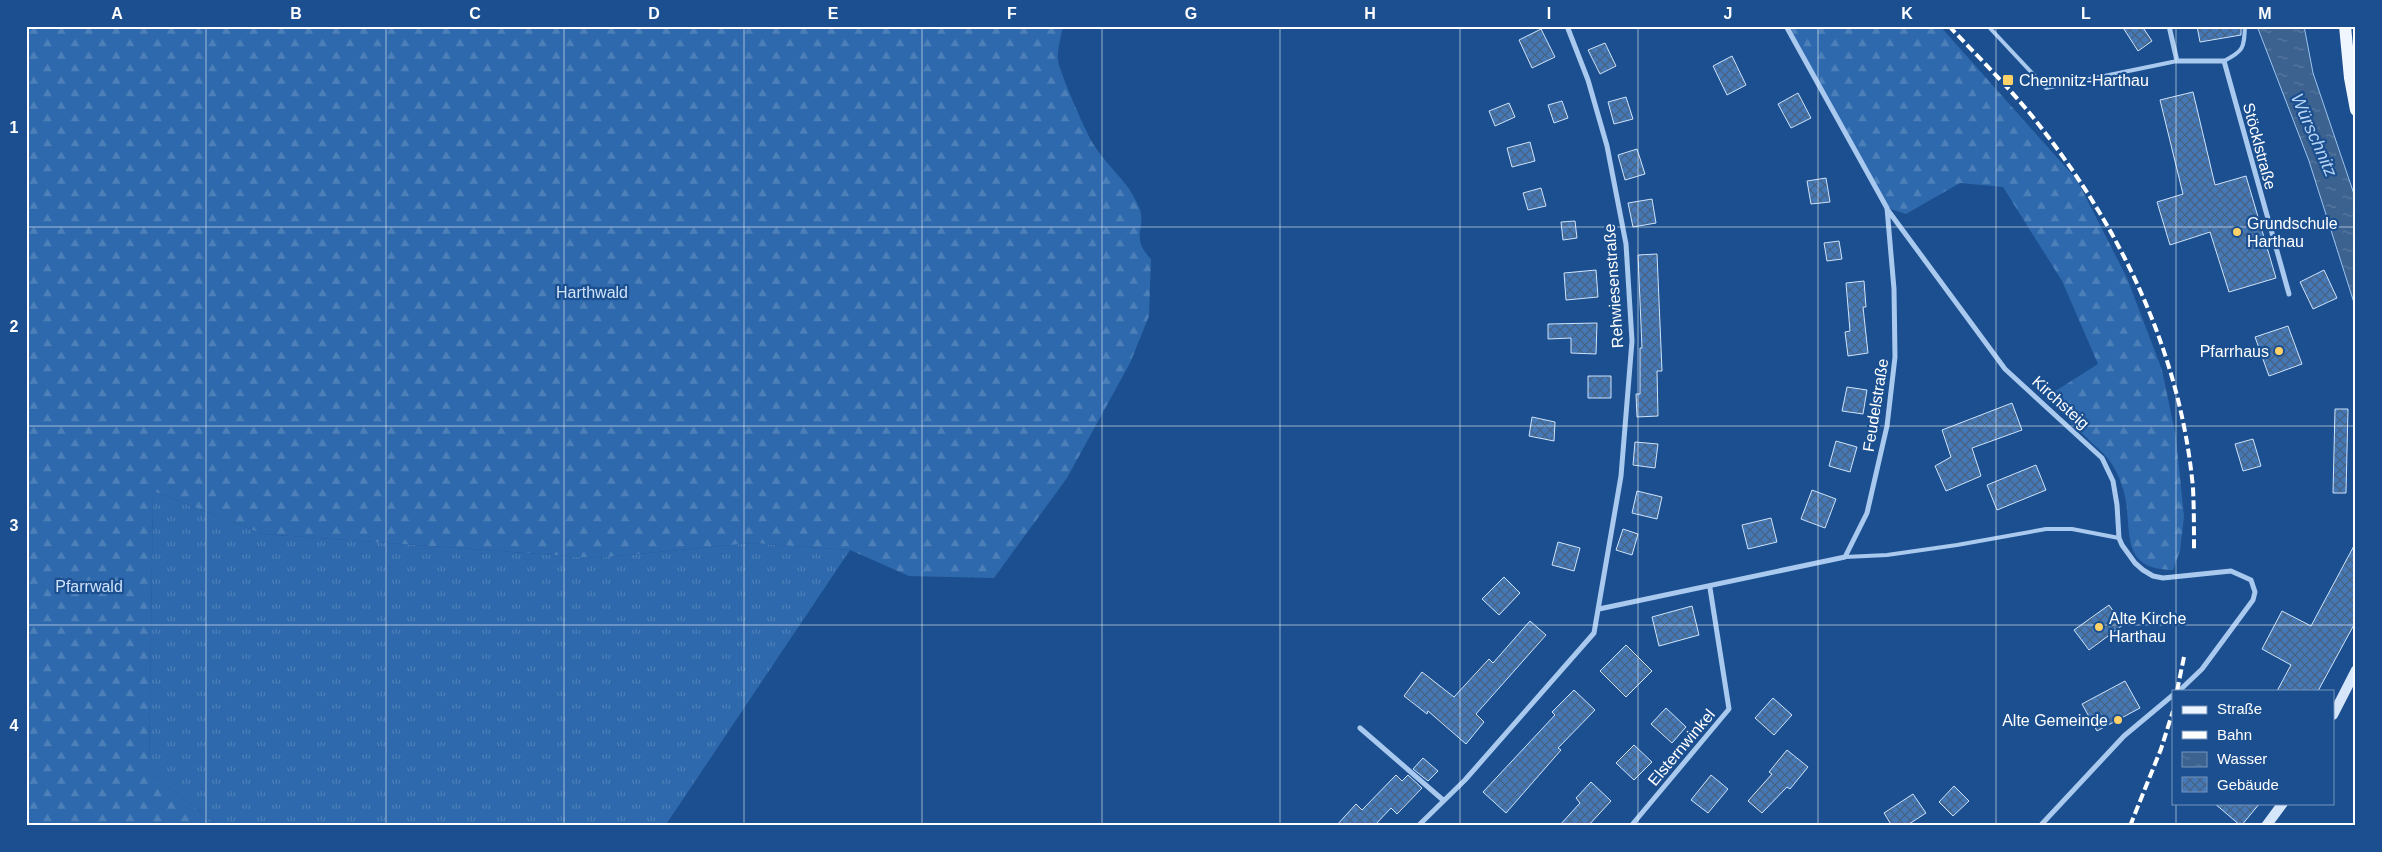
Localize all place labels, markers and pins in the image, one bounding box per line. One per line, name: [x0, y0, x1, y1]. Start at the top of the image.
place label: Chemnitz-Harthau: [2019, 72, 2149, 89]
marker: Chemnitz-Harthau: [2001, 73, 2015, 87]
place label: Grundschule Harthau: [2247, 215, 2338, 250]
marker: Grundschule Harthau: [2231, 226, 2243, 238]
place label: Pfarrhaus: [2200, 343, 2269, 360]
marker: Pfarrhaus: [2273, 345, 2285, 357]
place label: Alte Kirche Harthau: [2109, 610, 2186, 645]
marker: Alte Kirche Harthau: [2093, 621, 2105, 633]
place label: Alte Gemeinde: [2002, 712, 2108, 729]
marker: Alte Gemeinde: [2112, 714, 2124, 726]

